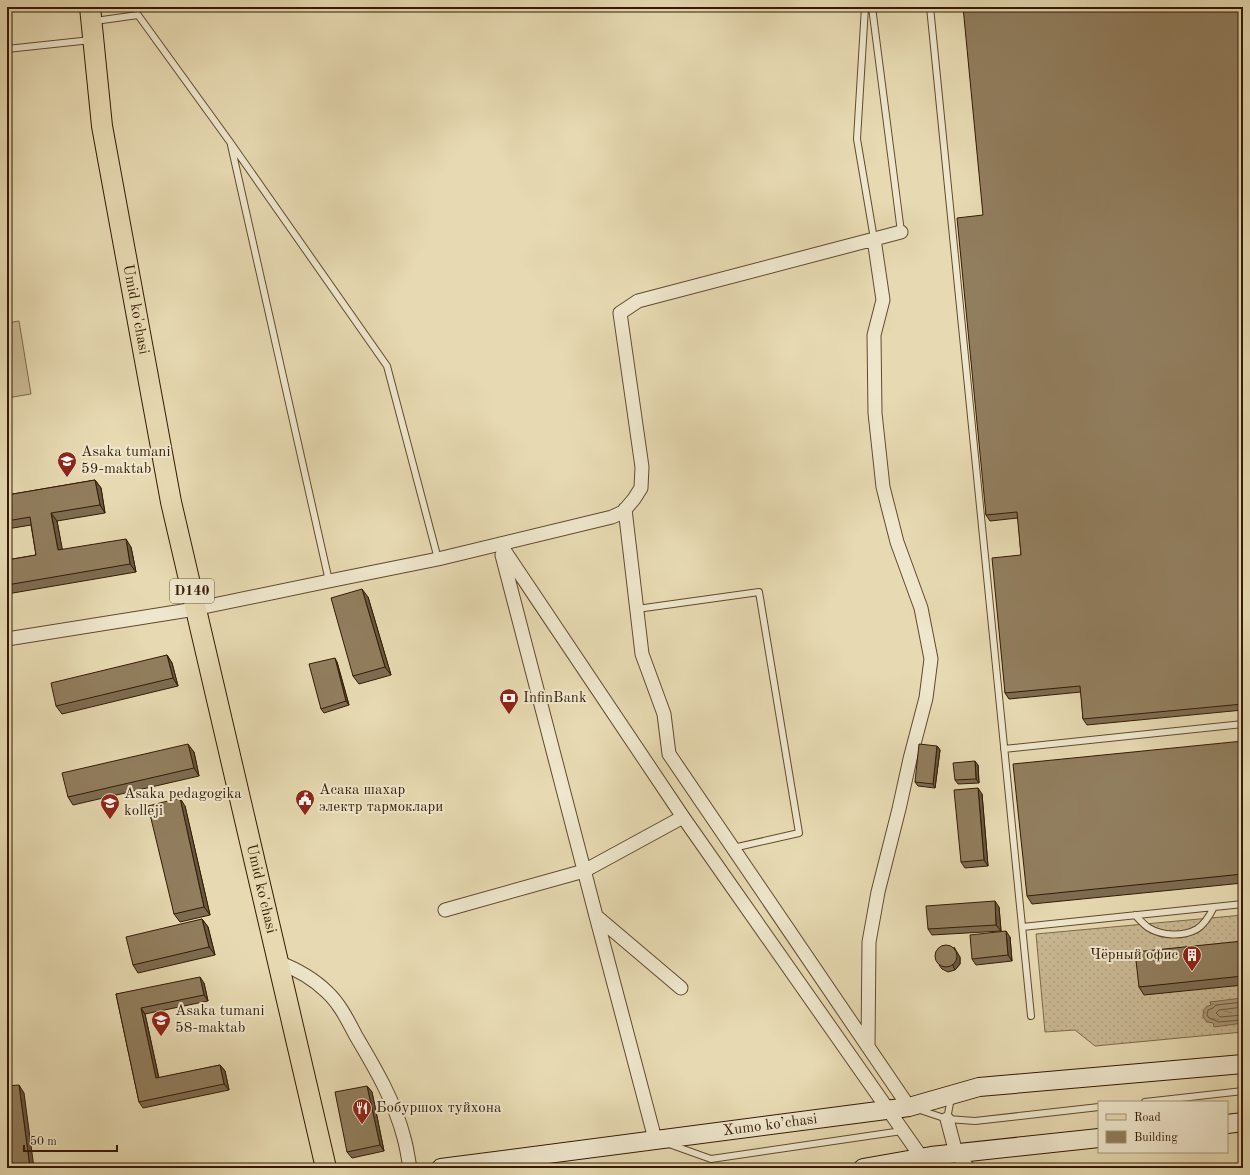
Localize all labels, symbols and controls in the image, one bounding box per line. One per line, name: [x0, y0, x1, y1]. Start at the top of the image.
street label: Umid ko'chasi: [120, 263, 151, 356]
place label: Asaka tumani 59-maktab: [81, 445, 171, 477]
school or university icon: Asaka tumani 59-maktab: [56, 450, 78, 478]
road number: D140: [170, 579, 214, 603]
bank icon: InfinBank: [498, 687, 520, 715]
place label: InfinBank: [523, 691, 587, 706]
place label: Асака шахар электр тармоклари: [319, 783, 443, 815]
place label: Asaka pedagogika kolleji: [124, 787, 242, 819]
public building icon: Асака шахар электр тармоклари: [294, 788, 316, 816]
school or university icon: Asaka pedagogika kolleji: [99, 792, 121, 820]
street label: Umid ko'chasi: [243, 843, 279, 935]
building icon: Чёрный офис: [1181, 944, 1203, 972]
place label: Чёрный офис: [1090, 948, 1178, 963]
place label: Asaka tumani 58-maktab: [175, 1004, 265, 1036]
school or university icon: Asaka tumani 58-maktab: [150, 1009, 172, 1037]
restaurant icon: Бобуршох туйхона: [351, 1097, 373, 1125]
place label: Бобуршох туйхона: [376, 1101, 502, 1116]
legend: [1098, 1101, 1228, 1153]
street label: Xumo ko’chasi: [722, 1112, 818, 1139]
text: Road: [1134, 1112, 1161, 1124]
scale bar: [24, 1127, 117, 1153]
text: Building: [1134, 1132, 1178, 1144]
text: 50 m: [30, 1135, 57, 1148]

